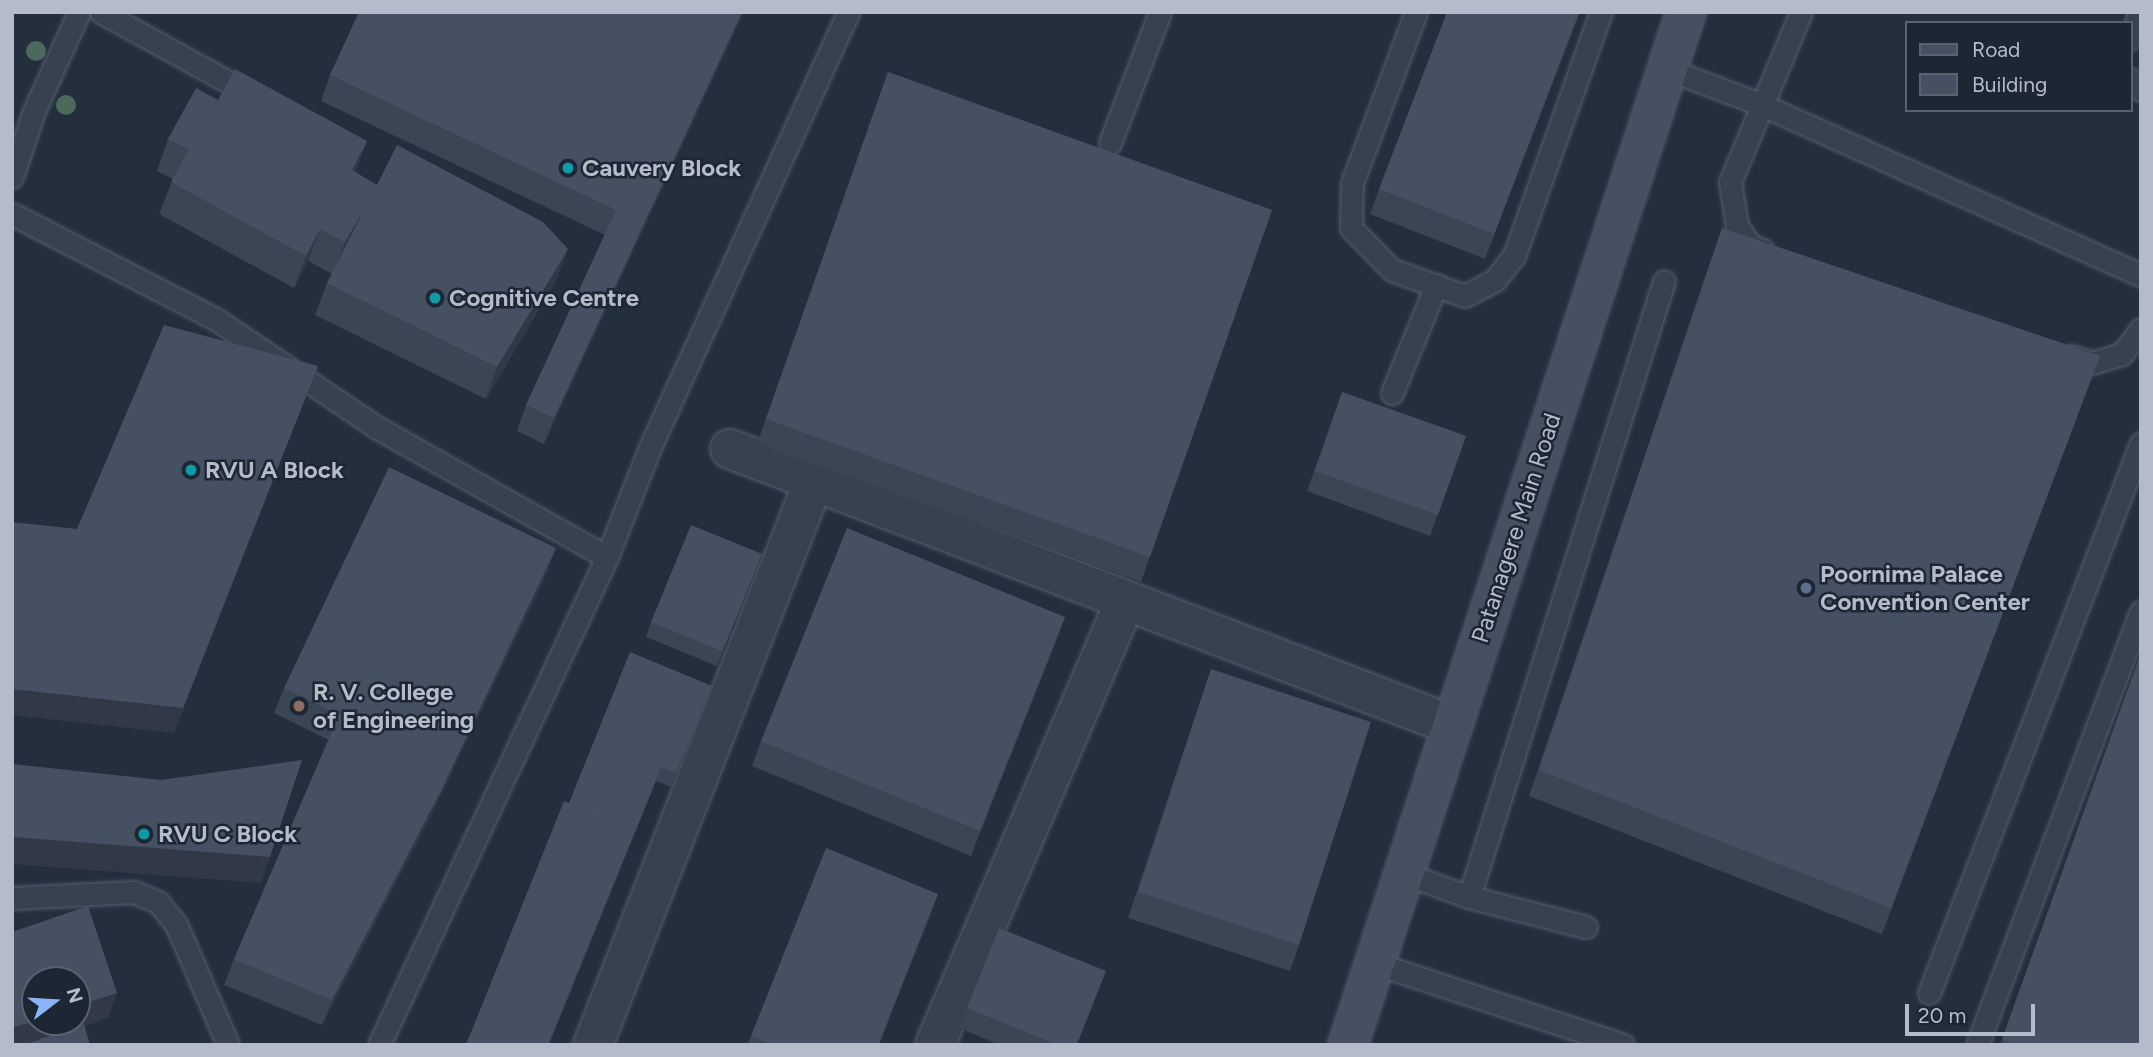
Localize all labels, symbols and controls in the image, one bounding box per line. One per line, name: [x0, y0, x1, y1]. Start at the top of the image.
legend: [1904, 21, 2132, 112]
text: Road: [1972, 37, 2020, 62]
text: Building: [1972, 72, 2047, 97]
place label: Cauvery Block: [582, 154, 741, 182]
marker: Cauvery Block: [560, 160, 576, 176]
place label: Cognitive Centre: [449, 284, 639, 312]
marker: Cognitive Centre: [427, 290, 443, 306]
street label: Patanagere Main Road: [1465, 410, 1567, 646]
place label: RVU A Block: [205, 456, 344, 484]
marker: RVU A Block: [183, 462, 199, 478]
place label: Poornima Palace Convention Center: [1820, 560, 2030, 616]
marker: Poornima Palace Convention Center: [1798, 580, 1814, 596]
place label: R. V. College of Engineering: [313, 678, 474, 734]
marker: R. V. College of Engineering: [291, 698, 307, 714]
place label: RVU C Block: [158, 820, 297, 848]
marker: RVU C Block: [136, 826, 152, 842]
north arrow: [21, 966, 91, 1036]
text: N: [62, 985, 88, 1006]
scale bar: [1908, 990, 2038, 1034]
text: 20 m: [1918, 1003, 1966, 1028]

